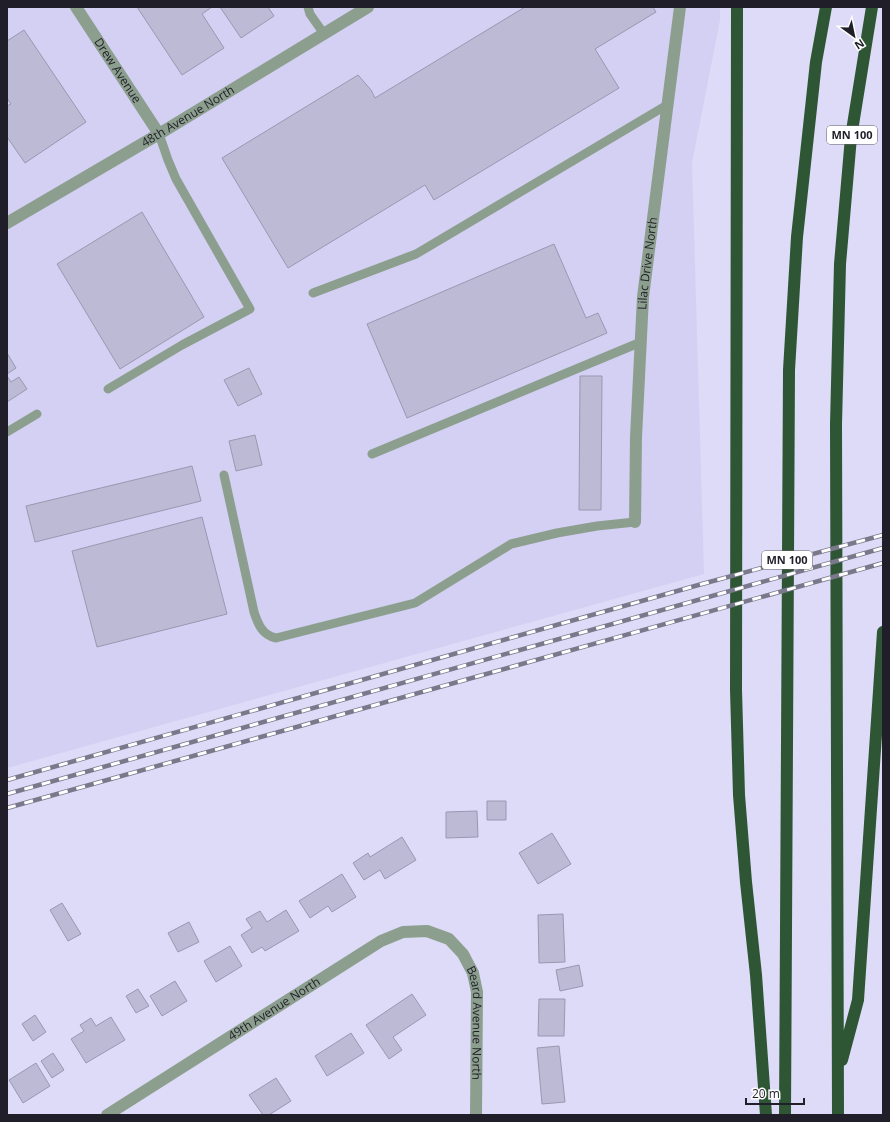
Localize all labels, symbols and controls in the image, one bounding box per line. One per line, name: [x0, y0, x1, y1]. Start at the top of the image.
north arrow: [834, 16, 874, 56]
street label: Drew Avenue: [90, 34, 146, 106]
text: N: [852, 36, 868, 54]
street label: 48th Avenue North: [138, 81, 237, 151]
road number: MN 100: [827, 126, 877, 144]
street label: Lilac Drive North: [633, 216, 661, 310]
road number: MN 100: [762, 551, 812, 569]
street label: Beard Avenue North: [463, 963, 486, 1080]
street label: 49th Avenue North: [224, 973, 323, 1044]
scale bar: [746, 1080, 804, 1106]
text: 20 m: [752, 1085, 780, 1102]

